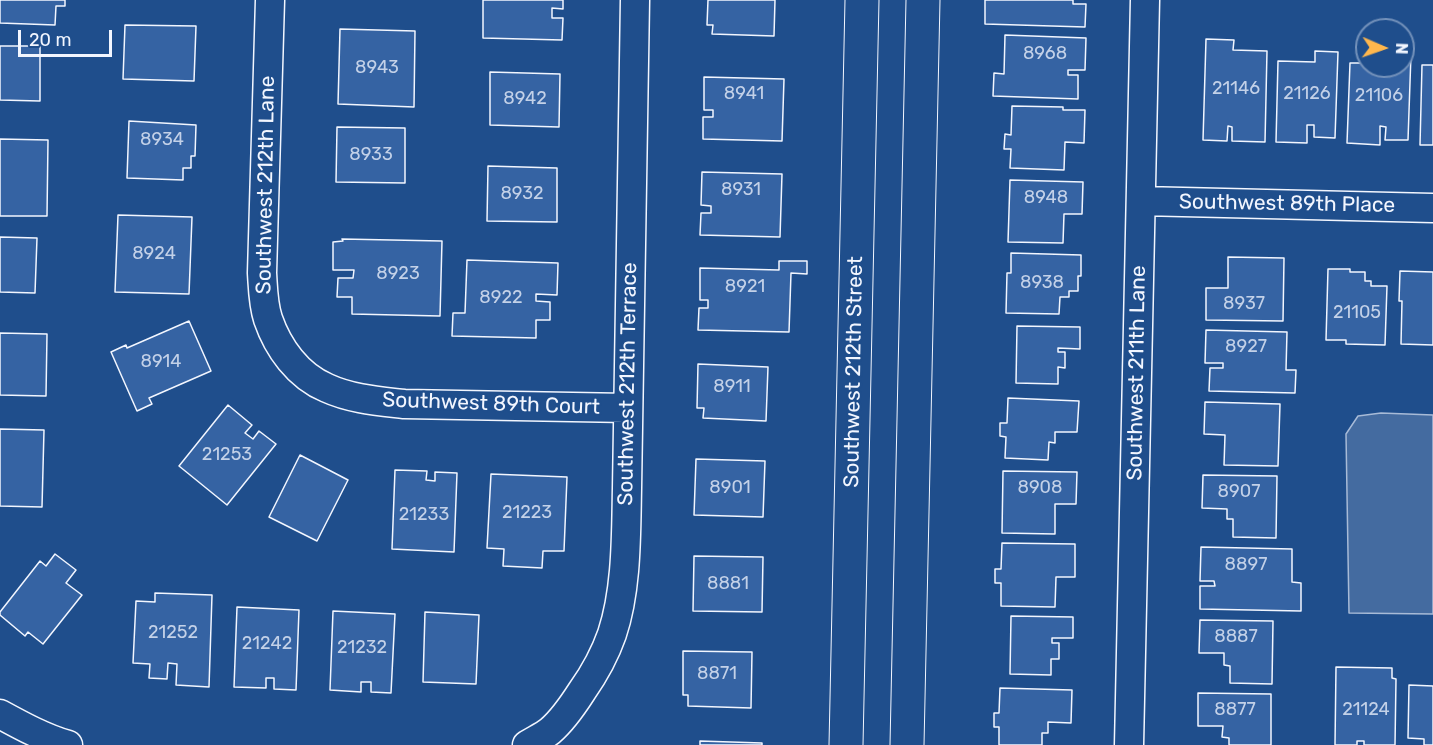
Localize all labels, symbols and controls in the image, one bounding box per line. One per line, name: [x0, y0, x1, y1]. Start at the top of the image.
scale bar: [21, 18, 116, 56]
north arrow: [1355, 18, 1415, 78]
text: 20 m: [29, 29, 71, 51]
text: N: [1392, 42, 1411, 55]
house number: 8968: [1023, 43, 1067, 65]
house number: 8943: [355, 57, 399, 79]
street label: Southwest 212th Lane: [251, 75, 281, 295]
house number: 21146: [1212, 78, 1260, 100]
house number: 8941: [724, 83, 764, 105]
house number: 21126: [1283, 83, 1331, 105]
house number: 21106: [1355, 85, 1403, 107]
house number: 8942: [503, 88, 547, 110]
house number: 8934: [140, 129, 184, 151]
house number: 8933: [349, 144, 393, 166]
house number: 8931: [721, 179, 761, 201]
house number: 8932: [500, 183, 544, 205]
house number: 8948: [1024, 187, 1068, 209]
street label: Southwest 89th Place: [1179, 190, 1395, 218]
house number: 8924: [132, 243, 176, 265]
street label: Southwest 212th Street: [839, 256, 869, 488]
street label: Southwest 212th Terrace: [613, 262, 643, 506]
house number: 8923: [376, 263, 420, 285]
street label: Southwest 211th Lane: [1123, 265, 1151, 481]
house number: 8938: [1020, 272, 1064, 294]
house number: 8921: [725, 276, 765, 298]
house number: 8922: [479, 287, 523, 309]
house number: 8937: [1223, 293, 1265, 315]
house number: 21105: [1333, 302, 1381, 324]
house number: 8927: [1225, 336, 1267, 358]
house number: 8914: [140, 351, 182, 373]
house number: 8911: [713, 376, 751, 398]
street label: Southwest 89th Court: [382, 388, 600, 420]
house number: 21253: [202, 444, 252, 466]
house number: 8901: [709, 477, 751, 499]
house number: 8908: [1018, 477, 1062, 499]
house number: 8907: [1218, 481, 1260, 503]
house number: 21223: [502, 502, 552, 524]
house number: 21233: [399, 504, 449, 526]
house number: 8897: [1225, 554, 1267, 576]
house number: 8881: [707, 573, 749, 595]
house number: 21252: [148, 622, 198, 644]
house number: 8887: [1214, 626, 1258, 648]
house number: 21242: [242, 633, 292, 655]
house number: 21232: [337, 637, 387, 659]
house number: 8871: [697, 663, 737, 685]
house number: 8877: [1214, 699, 1256, 721]
house number: 21124: [1342, 699, 1390, 721]

